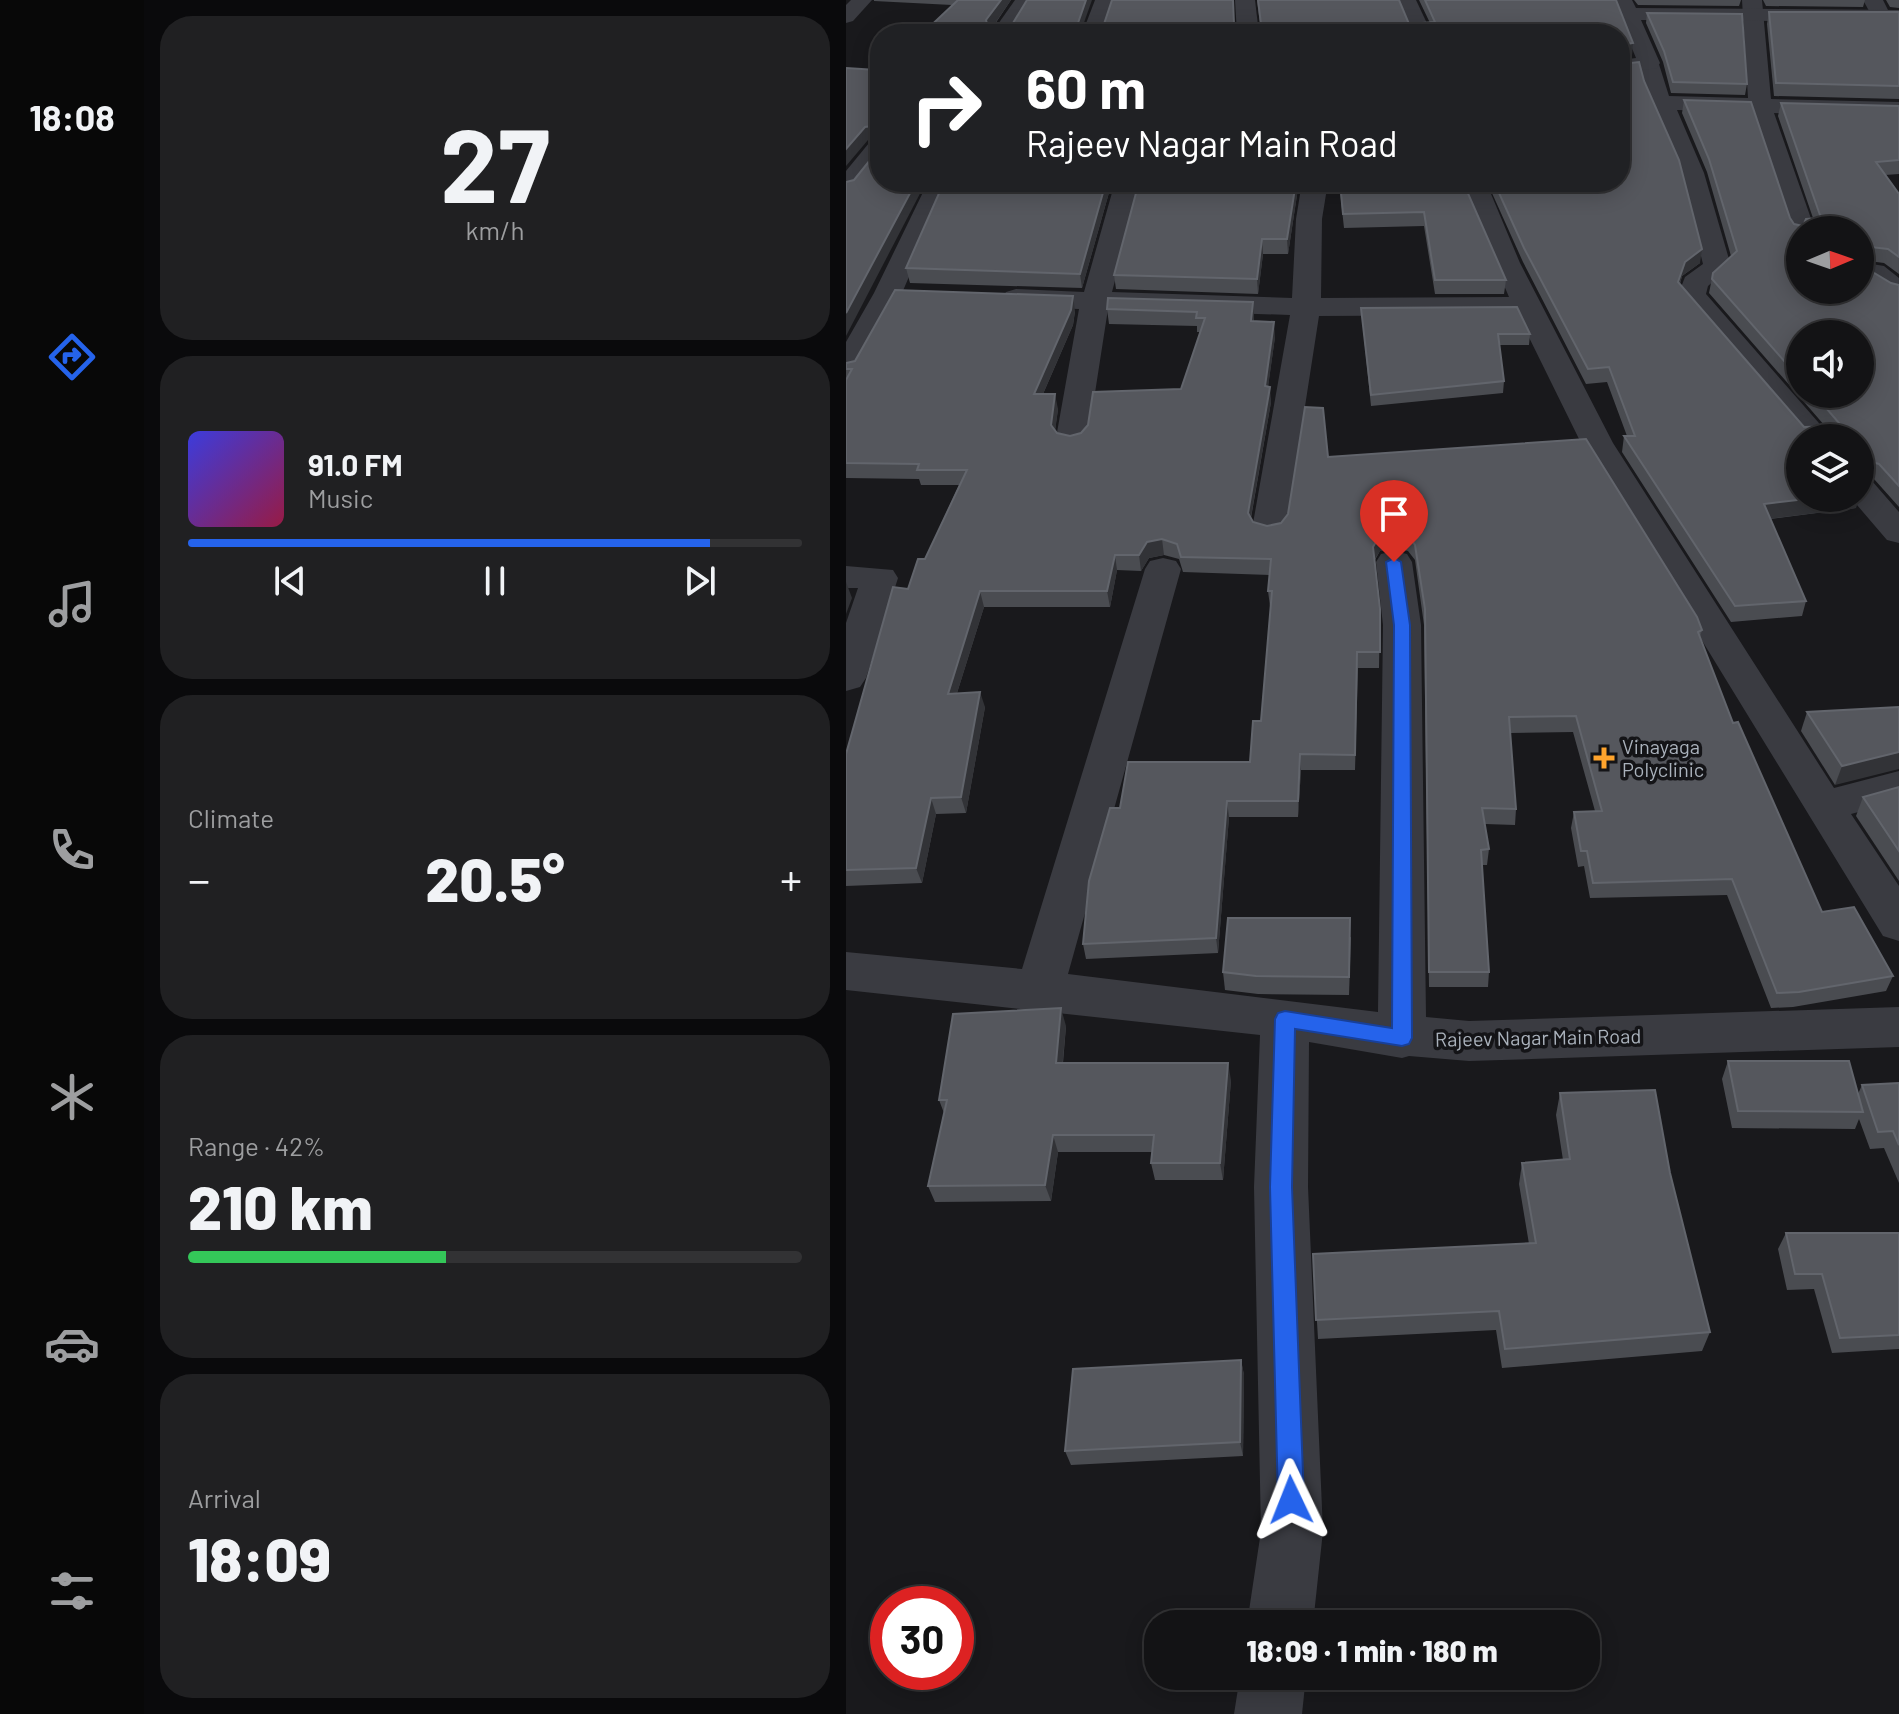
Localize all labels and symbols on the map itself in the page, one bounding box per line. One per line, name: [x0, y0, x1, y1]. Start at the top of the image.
north arrow: [1786, 216, 1874, 304]
pin: [1360, 480, 1428, 562]
place label: Vinayaga Polyclinic: [1622, 734, 1704, 781]
marker: Vinayaga Polyclinic: [1593, 747, 1615, 769]
street label: Rajeev Nagar Main Road: [1435, 1023, 1641, 1051]
position arrow: [1249, 1458, 1333, 1542]
speed limit sign: 30: [870, 1586, 974, 1690]

